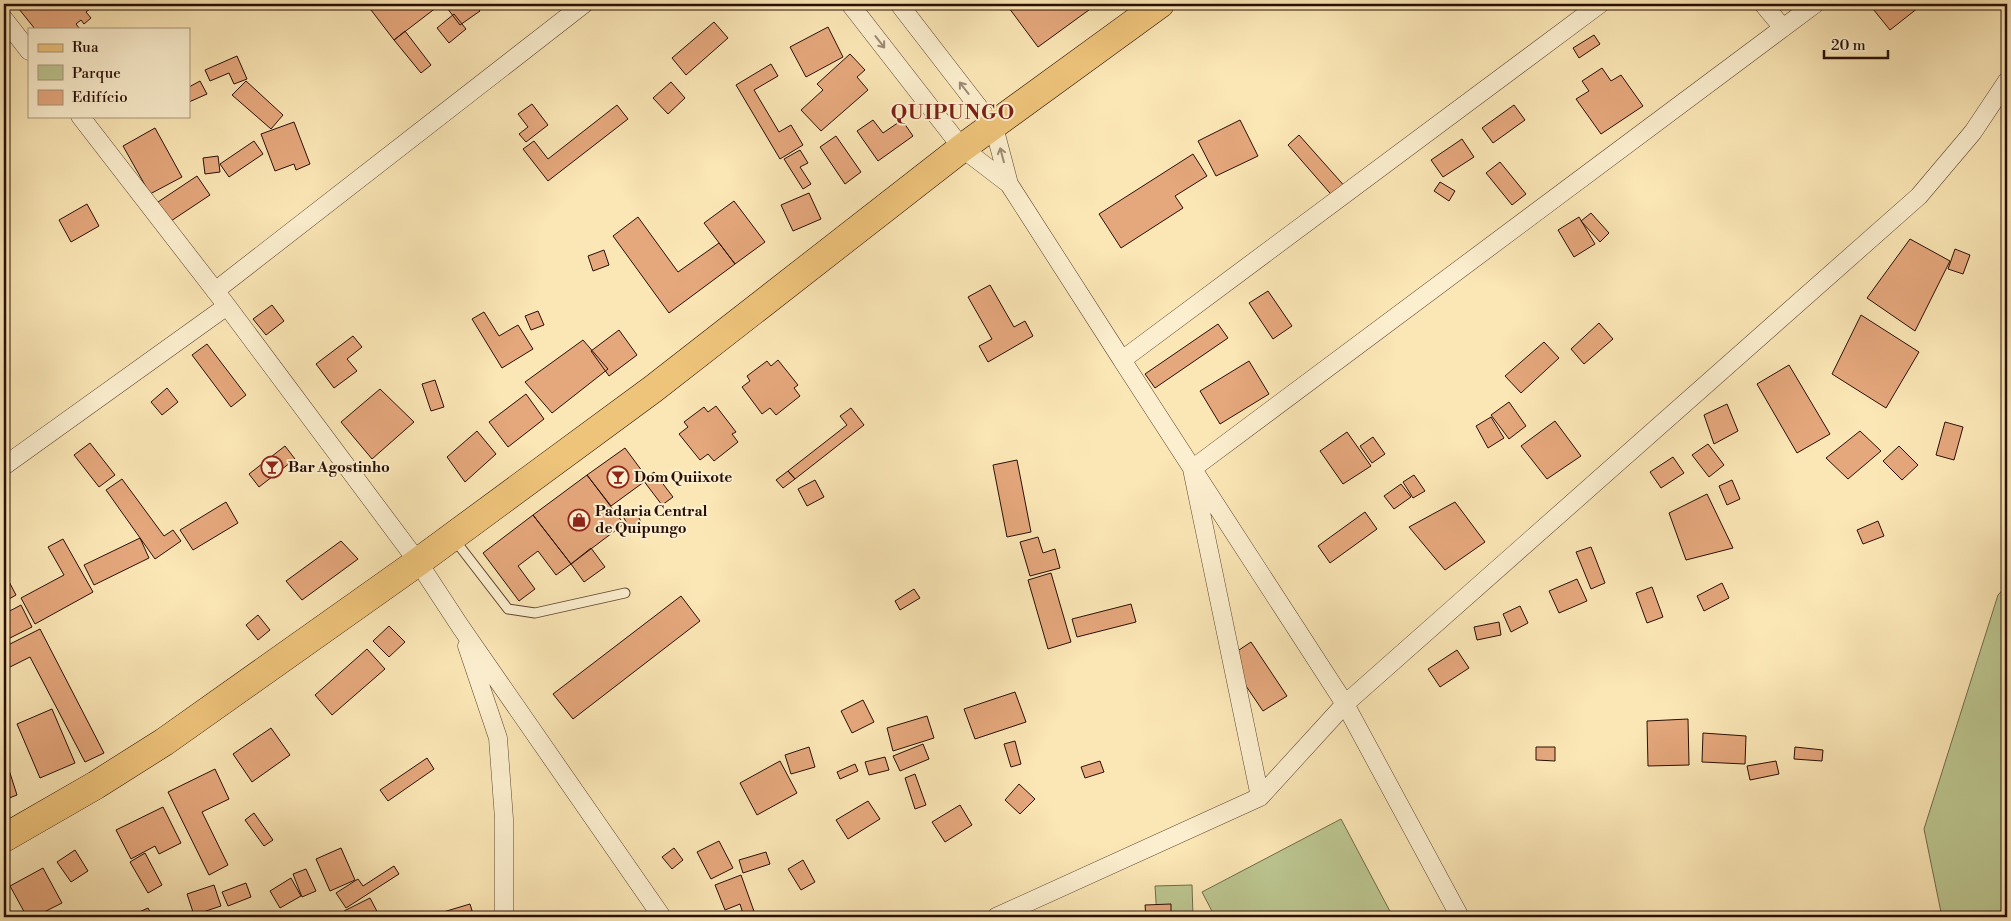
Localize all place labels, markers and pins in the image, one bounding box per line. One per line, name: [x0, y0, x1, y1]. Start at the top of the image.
bar icon: Bar Agostinho: [260, 455, 284, 479]
place label: Bar Agostinho: [288, 458, 390, 477]
bar icon: Dom Quiixote: [606, 465, 630, 489]
place label: Dom Quiixote: [634, 468, 732, 487]
place label: Padaria Central de Quipungo: [595, 502, 707, 538]
shop icon: Padaria Central de Quipungo: [567, 508, 591, 532]

